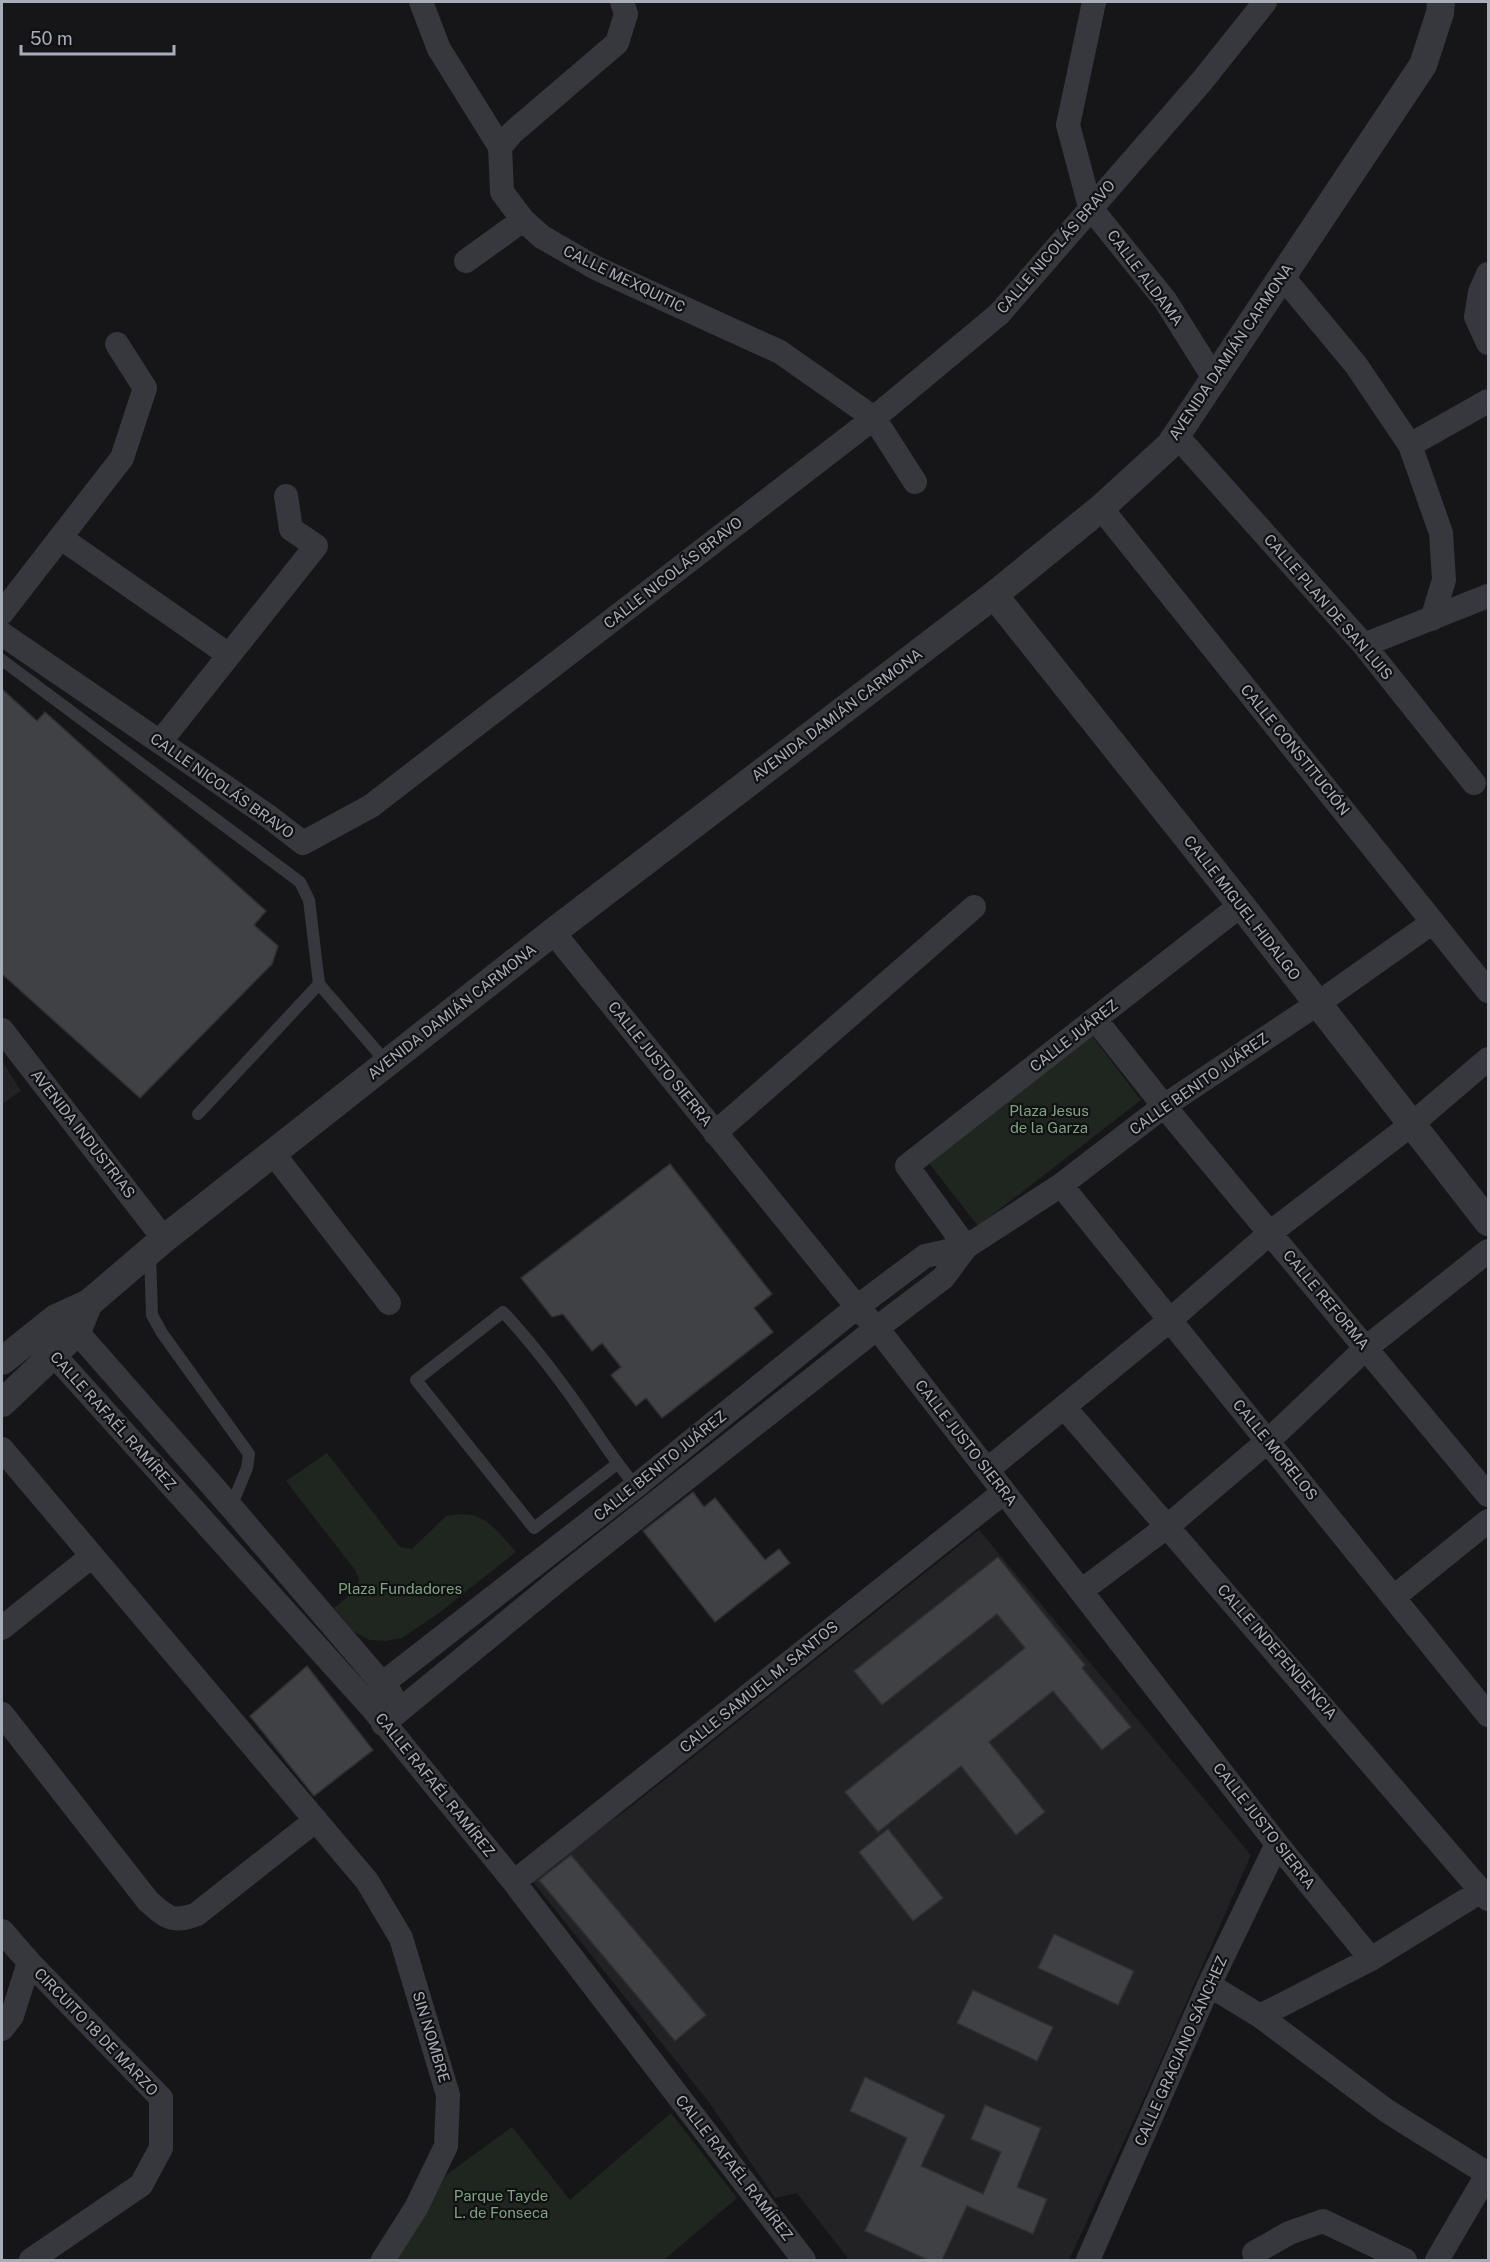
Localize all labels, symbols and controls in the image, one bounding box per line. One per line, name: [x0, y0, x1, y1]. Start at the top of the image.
scale bar: [21, 18, 174, 56]
text: 50 m: [30, 28, 73, 49]
street label: CALLE NICOLÁS BRAVO: [993, 177, 1118, 317]
street label: CALLE ALDAMA: [1104, 227, 1187, 329]
street label: CALLE MEXQUITIC: [561, 242, 688, 315]
street label: AVENIDA DAMIÁN CARMONA: [1165, 260, 1296, 443]
street label: CALLE NICOLÁS BRAVO: [600, 513, 745, 632]
street label: CALLE PLAN DE SAN LUIS: [1261, 531, 1396, 683]
street label: AVENIDA DAMIÁN CARMONA: [748, 645, 926, 784]
street label: CALLE CONSTITUCIÓN: [1238, 680, 1354, 818]
street label: CALLE NICOLÁS BRAVO: [147, 730, 297, 842]
street label: CALLE MIGUEL HIDALGO: [1181, 832, 1304, 983]
street label: AVENIDA DAMIÁN CARMONA: [364, 940, 540, 1083]
street label: CALLE JUÁREZ: [1026, 996, 1121, 1075]
street label: CALLE JUSTO SIERRA: [605, 998, 716, 1130]
street label: CALLE BENITO JUÁREZ: [1126, 1029, 1271, 1138]
street label: AVENIDA INDUSTRIAS: [28, 1066, 139, 1201]
park label: Plaza Jesus de la Garza: [1009, 1102, 1089, 1136]
street label: CALLE REFORMA: [1280, 1246, 1373, 1353]
street label: CALLE RAFAÉL RAMÍREZ: [47, 1348, 180, 1493]
street label: CALLE JUSTO SIERRA: [912, 1376, 1021, 1509]
street label: CALLE MORELOS: [1230, 1396, 1321, 1503]
street label: CALLE BENITO JUÁREZ: [590, 1407, 729, 1524]
park label: Plaza Fundadores: [338, 1580, 462, 1597]
street label: CALLE INDEPENDENCIA: [1214, 1581, 1341, 1723]
street label: CALLE SAMUEL M. SANTOS: [676, 1617, 841, 1756]
street label: CALLE RAFAÉL RAMÍREZ: [372, 1710, 499, 1860]
street label: CALLE JUSTO SIERRA: [1210, 1759, 1319, 1892]
street label: CALLE GRACIANO SÁNCHEZ: [1131, 1953, 1230, 2148]
street label: CIRCUITO 18 DE MARZO: [31, 1964, 162, 2099]
street label: SIN NOMBRE: [410, 1989, 453, 2084]
street label: CALLE RAFAÉL RAMÍREZ: [672, 2092, 796, 2244]
park label: Parque Tayde L. de Fonseca: [454, 2187, 548, 2221]

